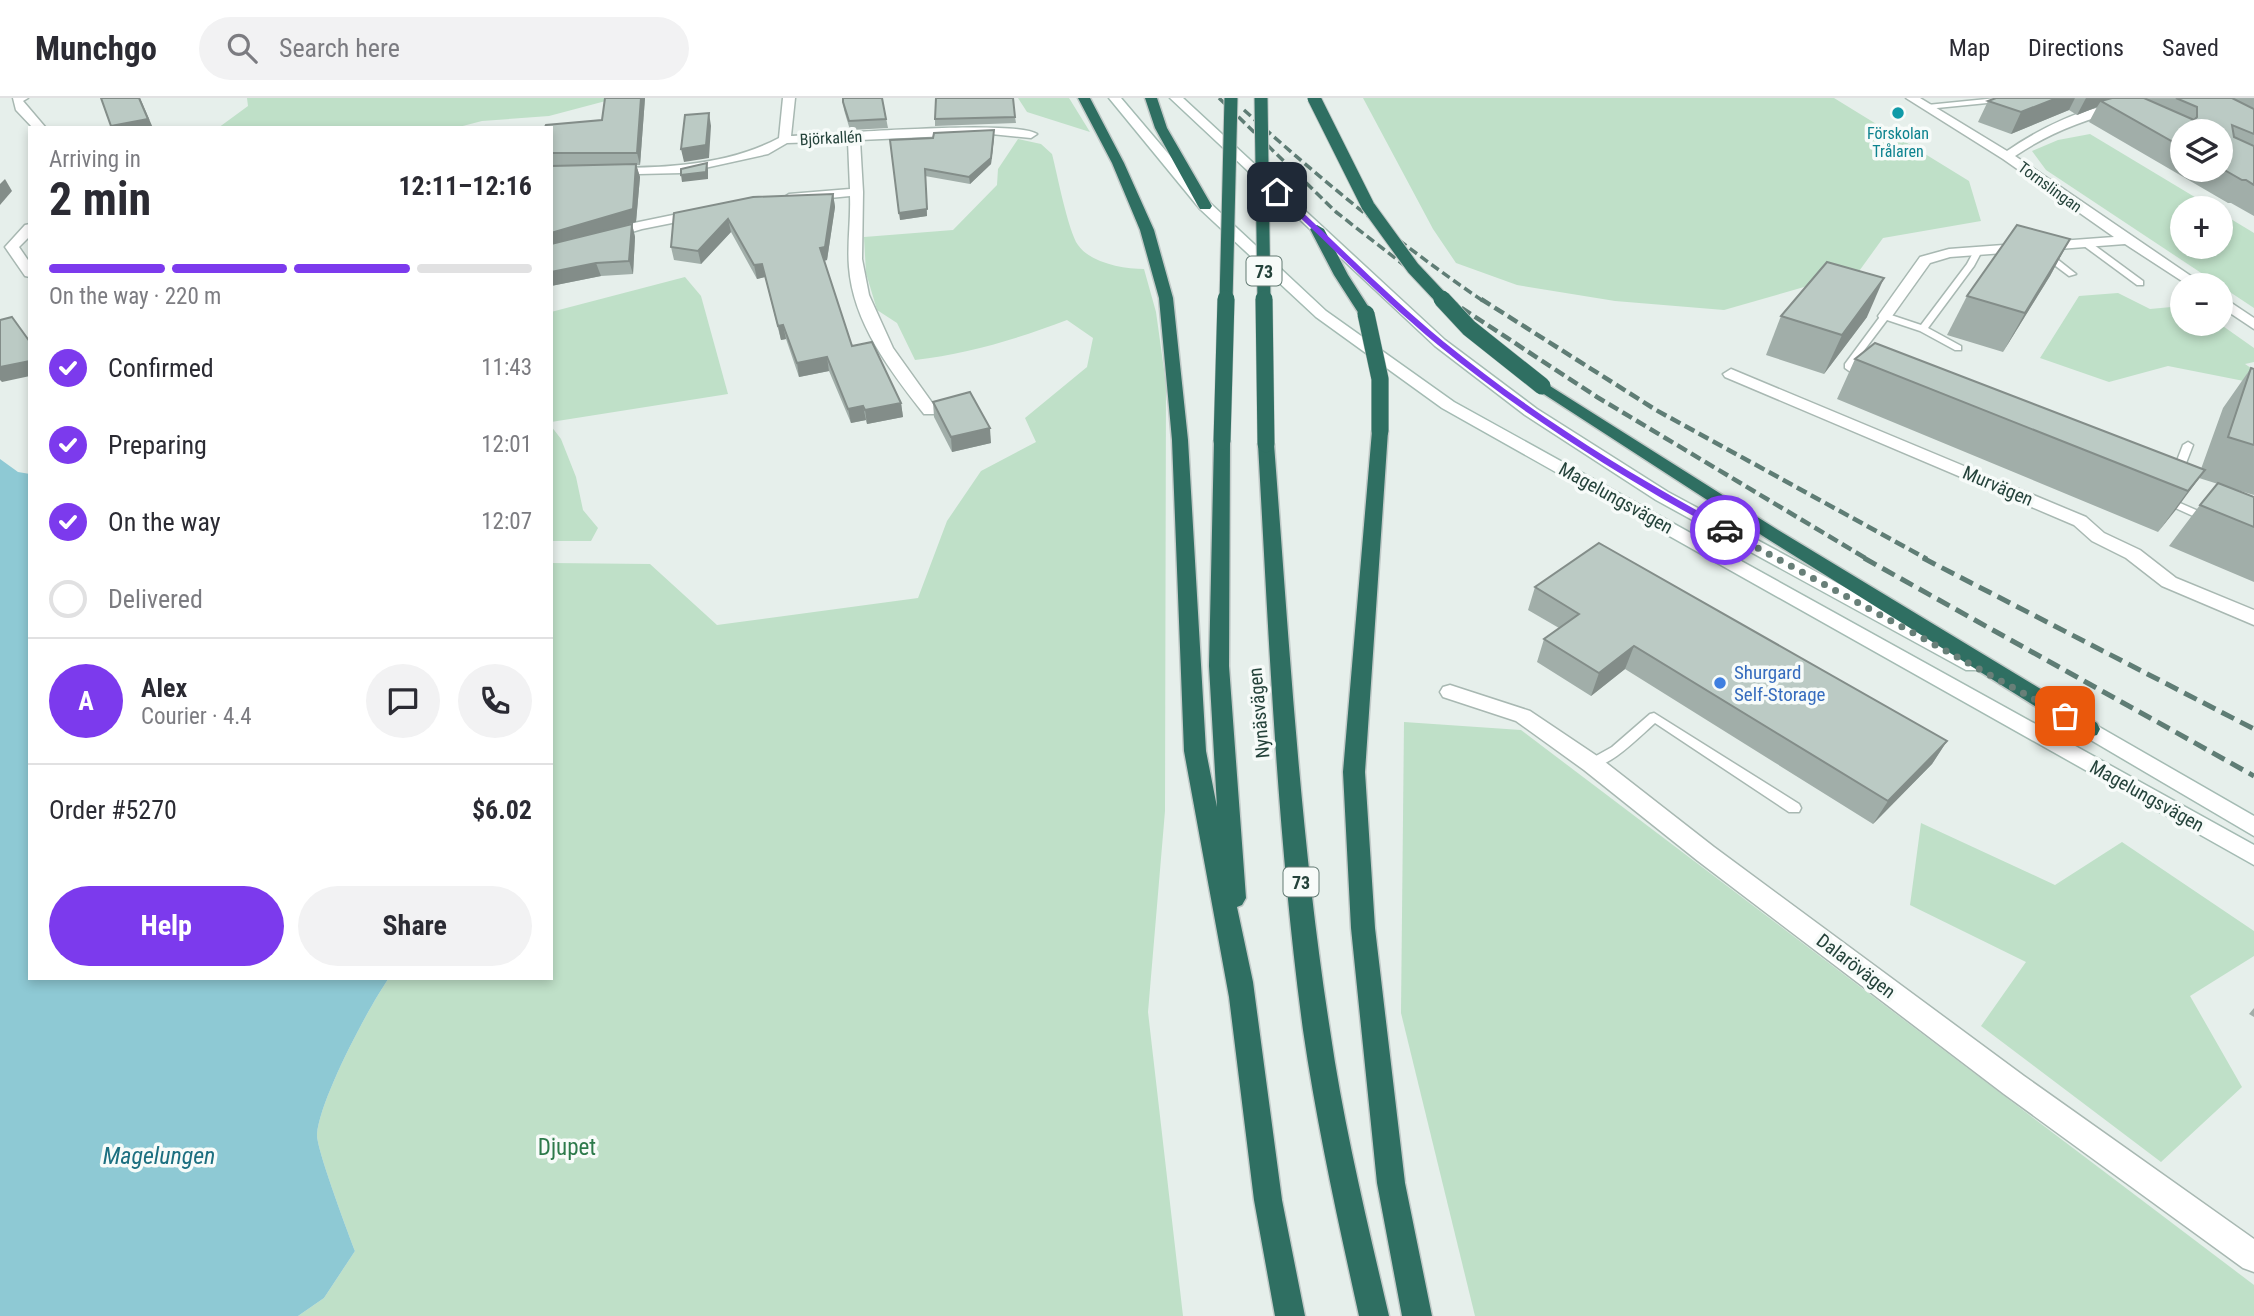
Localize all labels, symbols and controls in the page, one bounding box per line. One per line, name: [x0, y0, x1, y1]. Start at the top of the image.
search box: [199, 17, 689, 80]
text: Munchgo: [35, 29, 157, 68]
icon: search: [223, 29, 261, 67]
text: Search here: [279, 33, 400, 63]
text: Map: [1949, 34, 1990, 62]
text: Directions: [2028, 34, 2124, 62]
text: Saved: [2162, 34, 2219, 62]
marker: Förskolan Trålaren: [1890, 105, 1906, 121]
map controls: [2170, 119, 2233, 336]
button: layers: [2170, 119, 2233, 182]
place label: Förskolan Trålaren: [1867, 124, 1929, 161]
street label: Björkallén: [799, 127, 863, 149]
text: Arriving in: [49, 146, 141, 173]
street label: Tornslingan: [2015, 158, 2085, 216]
pin: [1247, 162, 1307, 222]
text: 12:11–12:16: [398, 171, 532, 201]
text: 2 min: [49, 172, 151, 226]
icon: home: [1258, 173, 1296, 211]
button: +: [2170, 196, 2233, 259]
road number: 73: [1246, 256, 1282, 286]
button: −: [2170, 273, 2233, 336]
text: On the way · 220 m: [49, 283, 221, 310]
icon: check: [49, 349, 87, 387]
text: Confirmed: [108, 353, 214, 383]
text: 11:43: [481, 354, 532, 381]
icon: check: [49, 426, 87, 464]
text: Preparing: [108, 430, 207, 460]
text: 12:01: [481, 431, 532, 458]
street label: Magelungsvägen: [1555, 457, 1677, 539]
street label: Murvägen: [1959, 461, 2037, 511]
courier: [1690, 495, 1760, 565]
icon: check: [49, 503, 87, 541]
text: On the way: [108, 507, 221, 537]
text: 12:07: [481, 508, 532, 535]
icon: car: [1706, 511, 1744, 549]
text: Delivered: [108, 584, 203, 614]
place label: Shurgard Self-Storage: [1734, 661, 1826, 706]
button: chat: [366, 664, 440, 738]
button: phone: [458, 664, 532, 738]
street label: Nynäsvägen: [1244, 667, 1274, 759]
text: Alex: [141, 673, 187, 703]
marker: Shurgard Self-Storage: [1712, 675, 1728, 691]
text: A: [78, 686, 94, 716]
pin: [2035, 686, 2095, 746]
icon: bag: [2046, 697, 2084, 735]
text: Courier · 4.4: [141, 703, 252, 730]
street label: Magelungsvägen: [2086, 755, 2208, 837]
text: Order #5270: [49, 795, 177, 825]
text: $6.02: [472, 795, 532, 825]
road number: 73: [1284, 868, 1318, 896]
button: Help: [49, 886, 284, 966]
button: Share: [298, 886, 532, 966]
street label: Dalarövägen: [1812, 929, 1900, 1003]
park label: Djupet: [538, 1134, 596, 1161]
water label: Magelungen: [103, 1142, 215, 1170]

